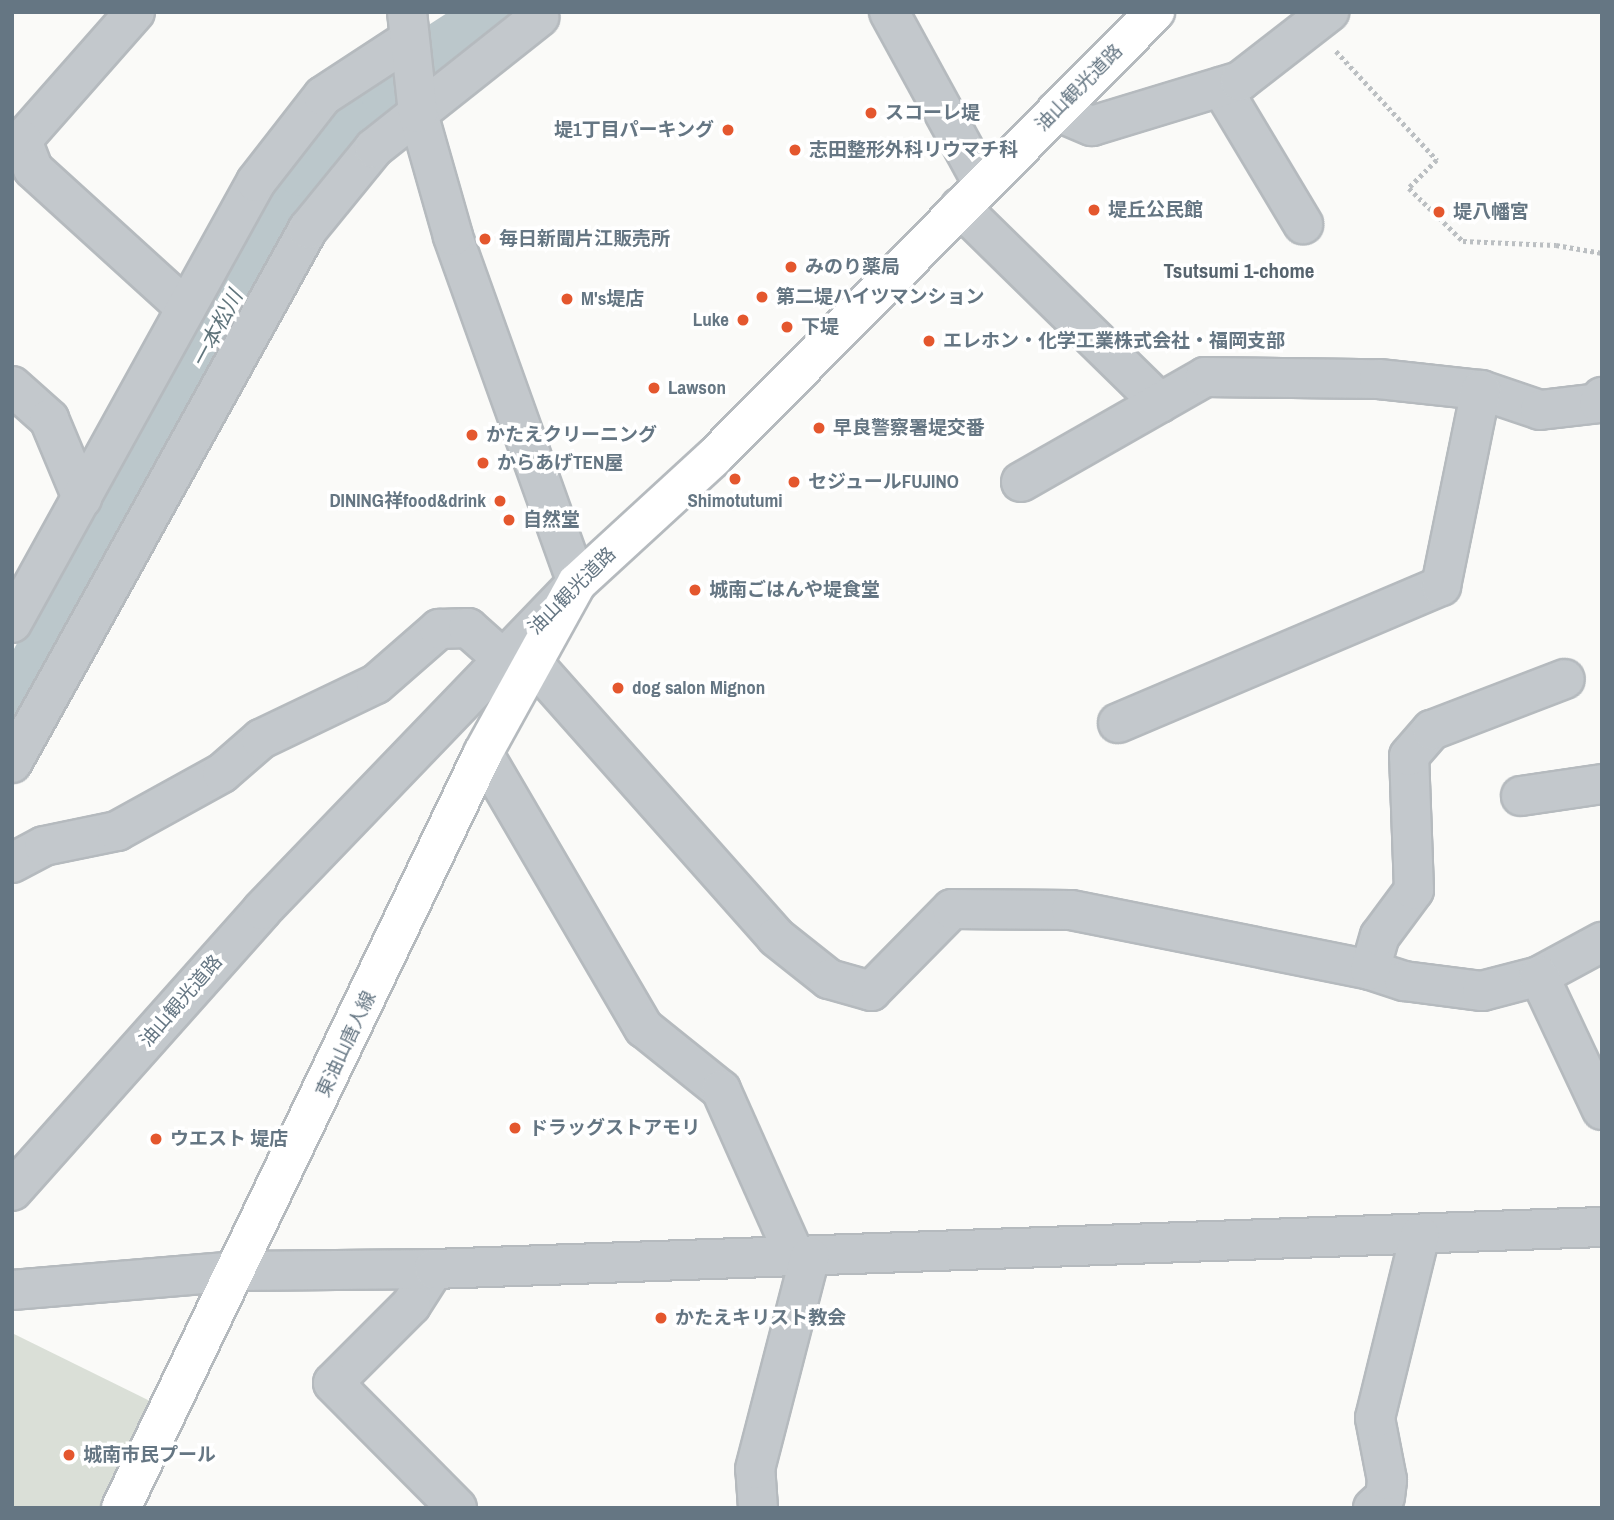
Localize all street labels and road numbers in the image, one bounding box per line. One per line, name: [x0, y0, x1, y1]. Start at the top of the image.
street label: 油山観光道路: [1031, 40, 1127, 136]
street label: 油山観光道路: [524, 543, 620, 639]
street label: 油山観光道路: [135, 951, 227, 1051]
street label: 東油山唐人線: [312, 988, 380, 1100]

